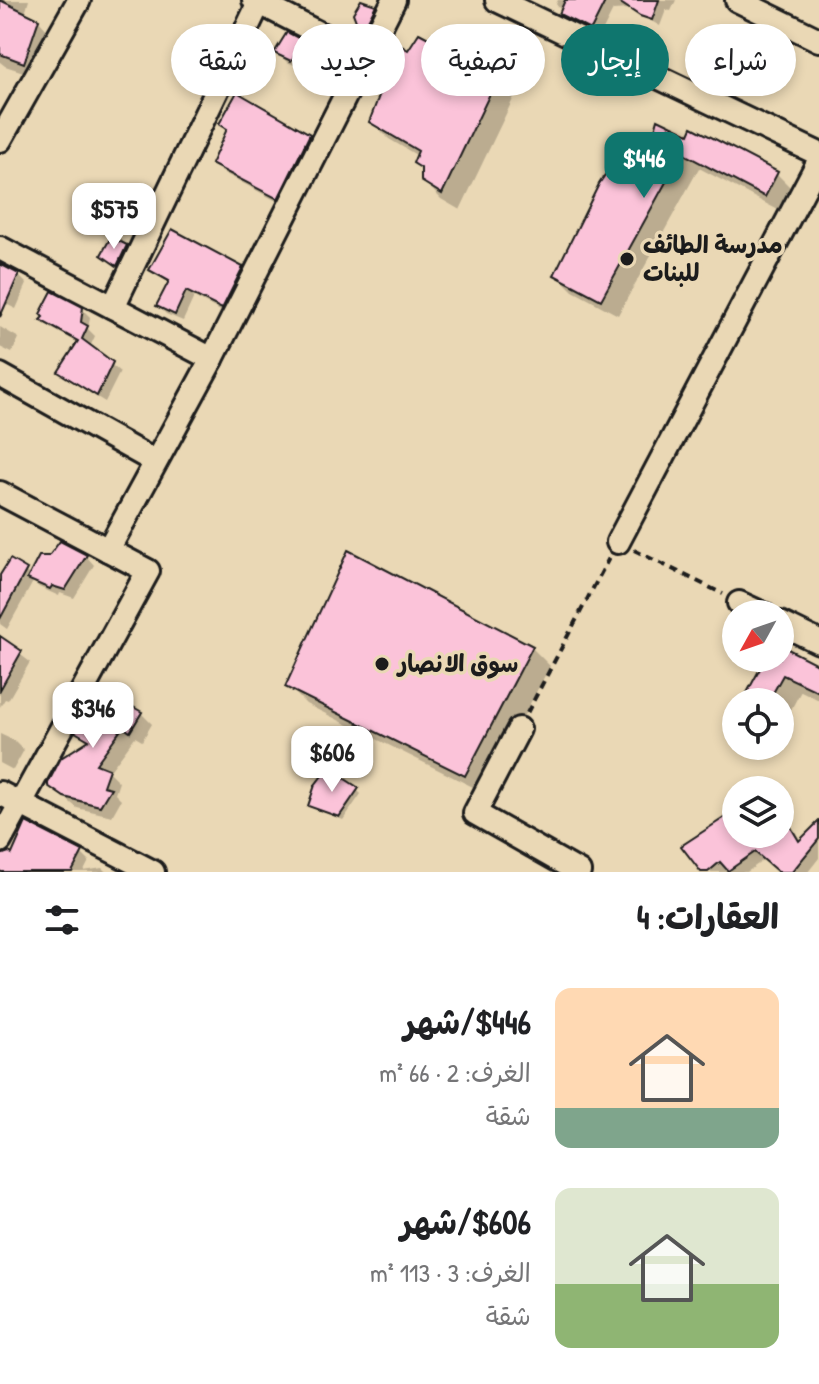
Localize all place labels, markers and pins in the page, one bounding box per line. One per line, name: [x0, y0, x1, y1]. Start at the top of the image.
pin: $446: [597, 132, 691, 200]
pin: $575: [67, 183, 161, 251]
place label: مدرسة الطائف للبنات: [643, 228, 783, 288]
marker: مدرسة الطائف للبنات: [618, 250, 636, 268]
place label: سوق الانصار: [396, 647, 518, 679]
marker: سوق الانصار: [373, 655, 391, 673]
pin: $346: [46, 682, 140, 750]
pin: $606: [285, 726, 379, 794]

